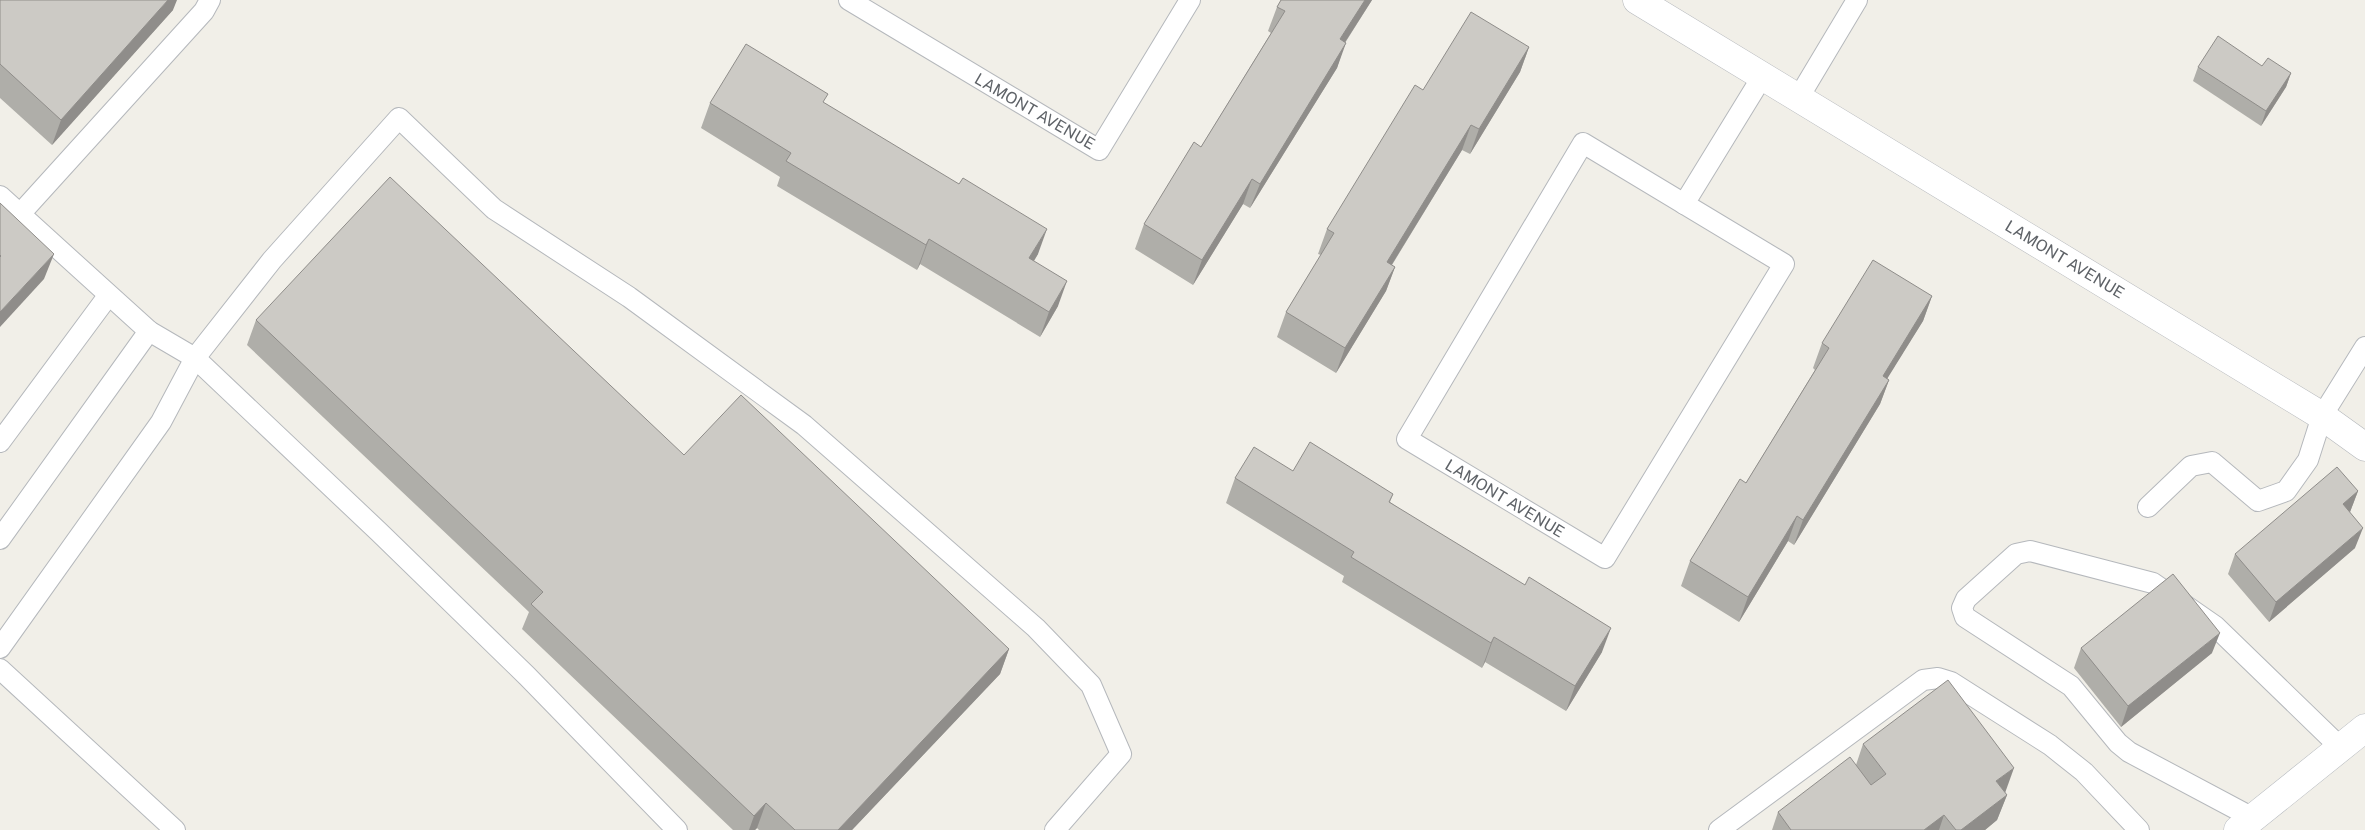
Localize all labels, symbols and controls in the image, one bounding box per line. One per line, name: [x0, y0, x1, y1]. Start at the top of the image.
street label: LAMONT AVENUE: [971, 69, 1098, 154]
street label: LAMONT AVENUE: [2002, 216, 2128, 303]
street label: LAMONT AVENUE: [1442, 455, 1568, 542]

